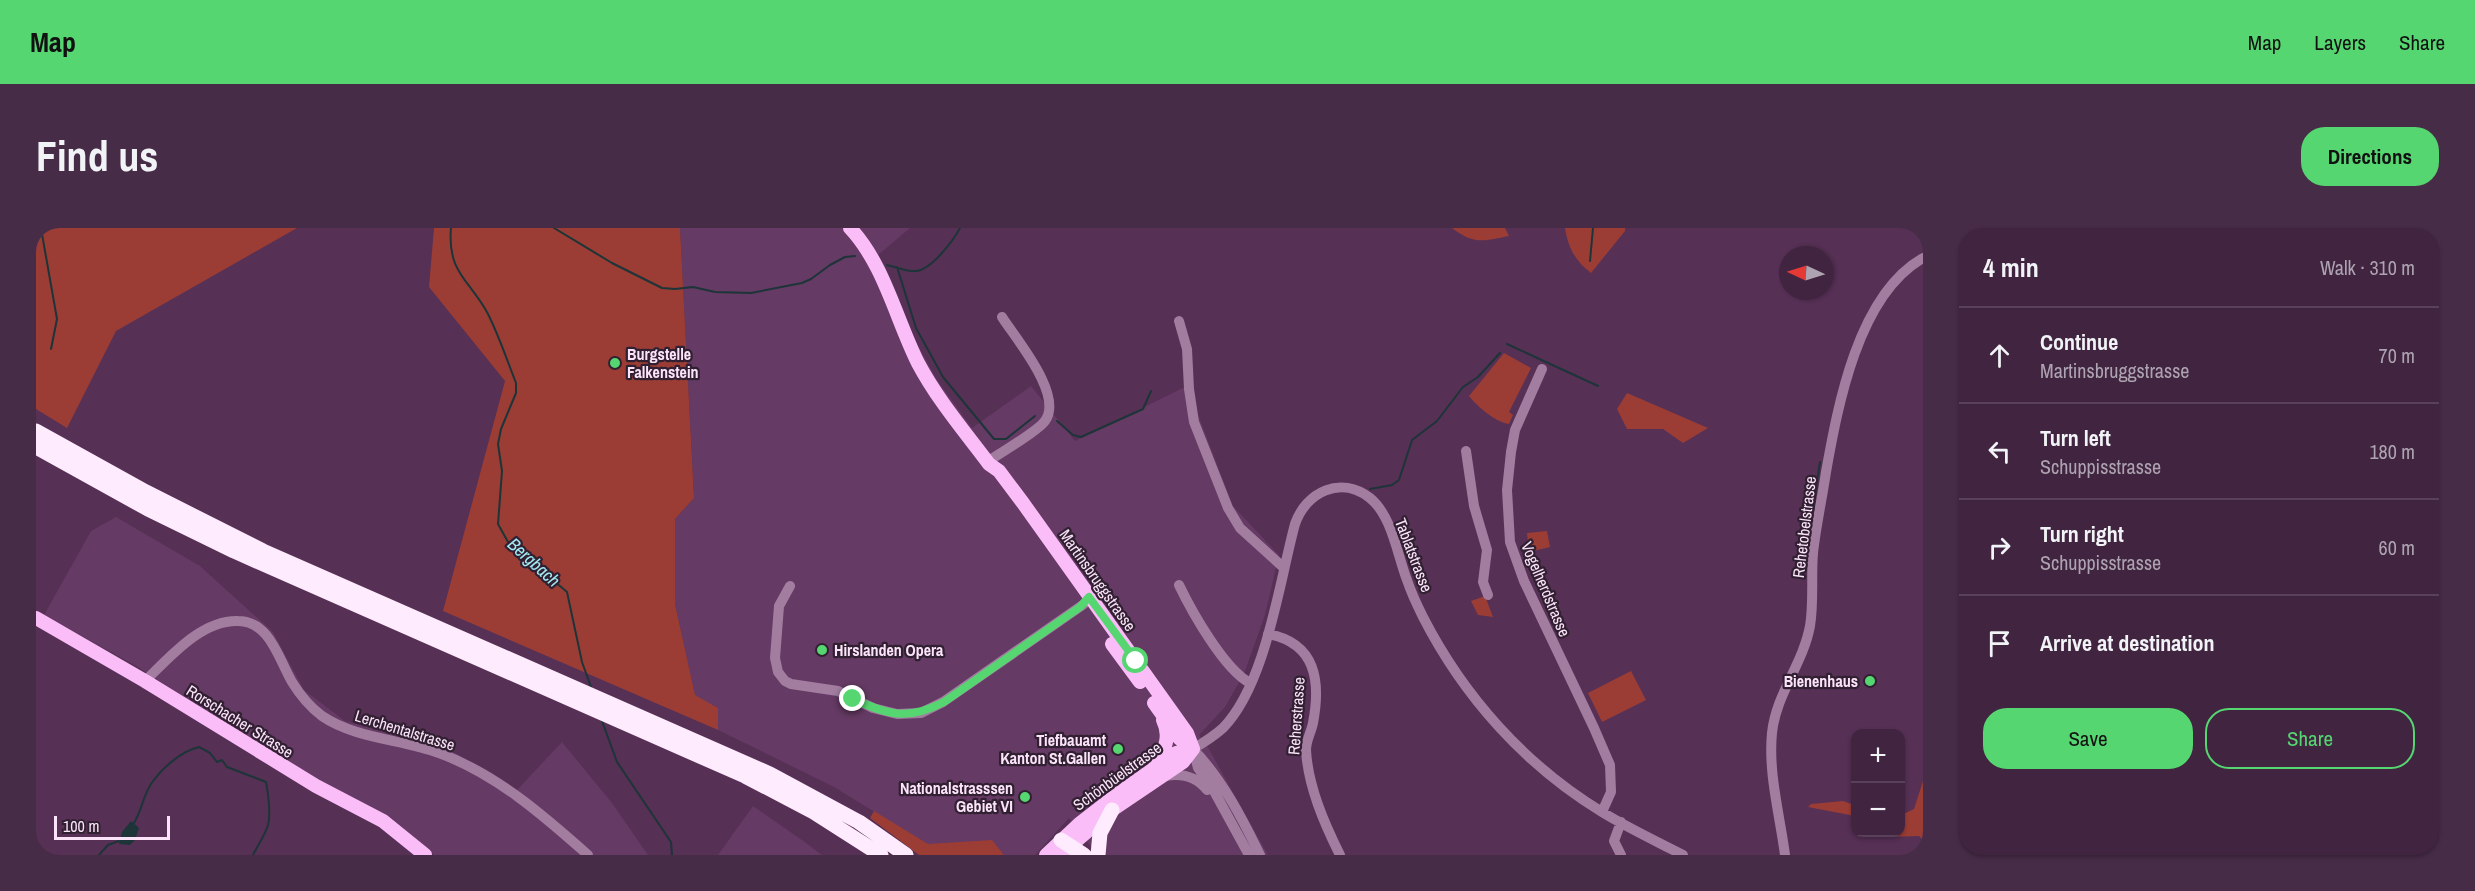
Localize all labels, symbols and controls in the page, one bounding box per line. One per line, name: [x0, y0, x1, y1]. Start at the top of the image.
text: Map: [30, 23, 76, 61]
text: Map: [2248, 28, 2281, 57]
text: Layers: [2314, 28, 2366, 57]
text: Share: [2399, 28, 2445, 57]
button: Directions: [2301, 127, 2439, 186]
text: Find us: [36, 128, 158, 184]
north arrow: [1779, 246, 1833, 300]
text: 4 min: [1983, 250, 2039, 285]
text: Walk · 310 m: [2320, 254, 2415, 281]
text: Continue: [2040, 327, 2118, 357]
icon: ahead: [1983, 339, 2016, 372]
text: 70 m: [2379, 342, 2415, 369]
place label: Burgstelle Falkenstein: [627, 343, 699, 383]
marker: Burgstelle Falkenstein: [608, 356, 622, 370]
text: Martinsbruggstrasse: [2040, 357, 2189, 384]
text: Turn left: [2040, 423, 2111, 453]
icon: left: [1983, 435, 2016, 468]
text: 180 m: [2369, 438, 2415, 465]
text: Schuppisstrasse: [2040, 453, 2161, 480]
street label: Rehetobelstrasse: [1787, 475, 1821, 579]
street label: Tablatstrasse: [1390, 515, 1438, 595]
text: Turn right: [2040, 519, 2124, 549]
street label: Martinsbruggstrasse: [1055, 525, 1141, 635]
icon: right: [1983, 531, 2016, 564]
water label: Bergbach: [502, 532, 566, 592]
text: 60 m: [2379, 534, 2415, 561]
street label: Vogelherdstrasse: [1516, 538, 1576, 640]
text: Schuppisstrasse: [2040, 549, 2161, 576]
icon: arrive: [1983, 627, 2016, 660]
text: Arrive at destination: [2040, 628, 2214, 658]
place label: Hirslanden Opera: [834, 639, 944, 661]
marker: Hirslanden Opera: [815, 643, 829, 657]
route start: [1122, 647, 1148, 673]
place label: Bienenhaus: [1784, 670, 1858, 692]
marker: Bienenhaus: [1863, 674, 1877, 688]
street label: Reherstrasse: [1282, 676, 1310, 756]
street label: Rorschacher Strasse: [182, 679, 298, 763]
route end: [839, 685, 865, 711]
street label: Lerchentalstrasse: [352, 704, 458, 756]
button: Save: [1983, 708, 2193, 769]
button: Share: [2205, 708, 2415, 769]
place label: Tiefbauamt Kanton St.Gallen: [1000, 729, 1107, 769]
map controls: [1851, 729, 1905, 837]
button: +: [1851, 729, 1905, 783]
street label: Schönbüelstrasse: [1068, 736, 1166, 816]
marker: Tiefbauamt Kanton St.Gallen: [1111, 742, 1125, 756]
place label: Nationalstrasssen Gebiet VI: [900, 777, 1013, 817]
button: −: [1851, 783, 1905, 837]
marker: Nationalstrasssen Gebiet VI: [1018, 790, 1032, 804]
scale bar: [54, 813, 170, 840]
text: 100 m: [63, 815, 99, 837]

